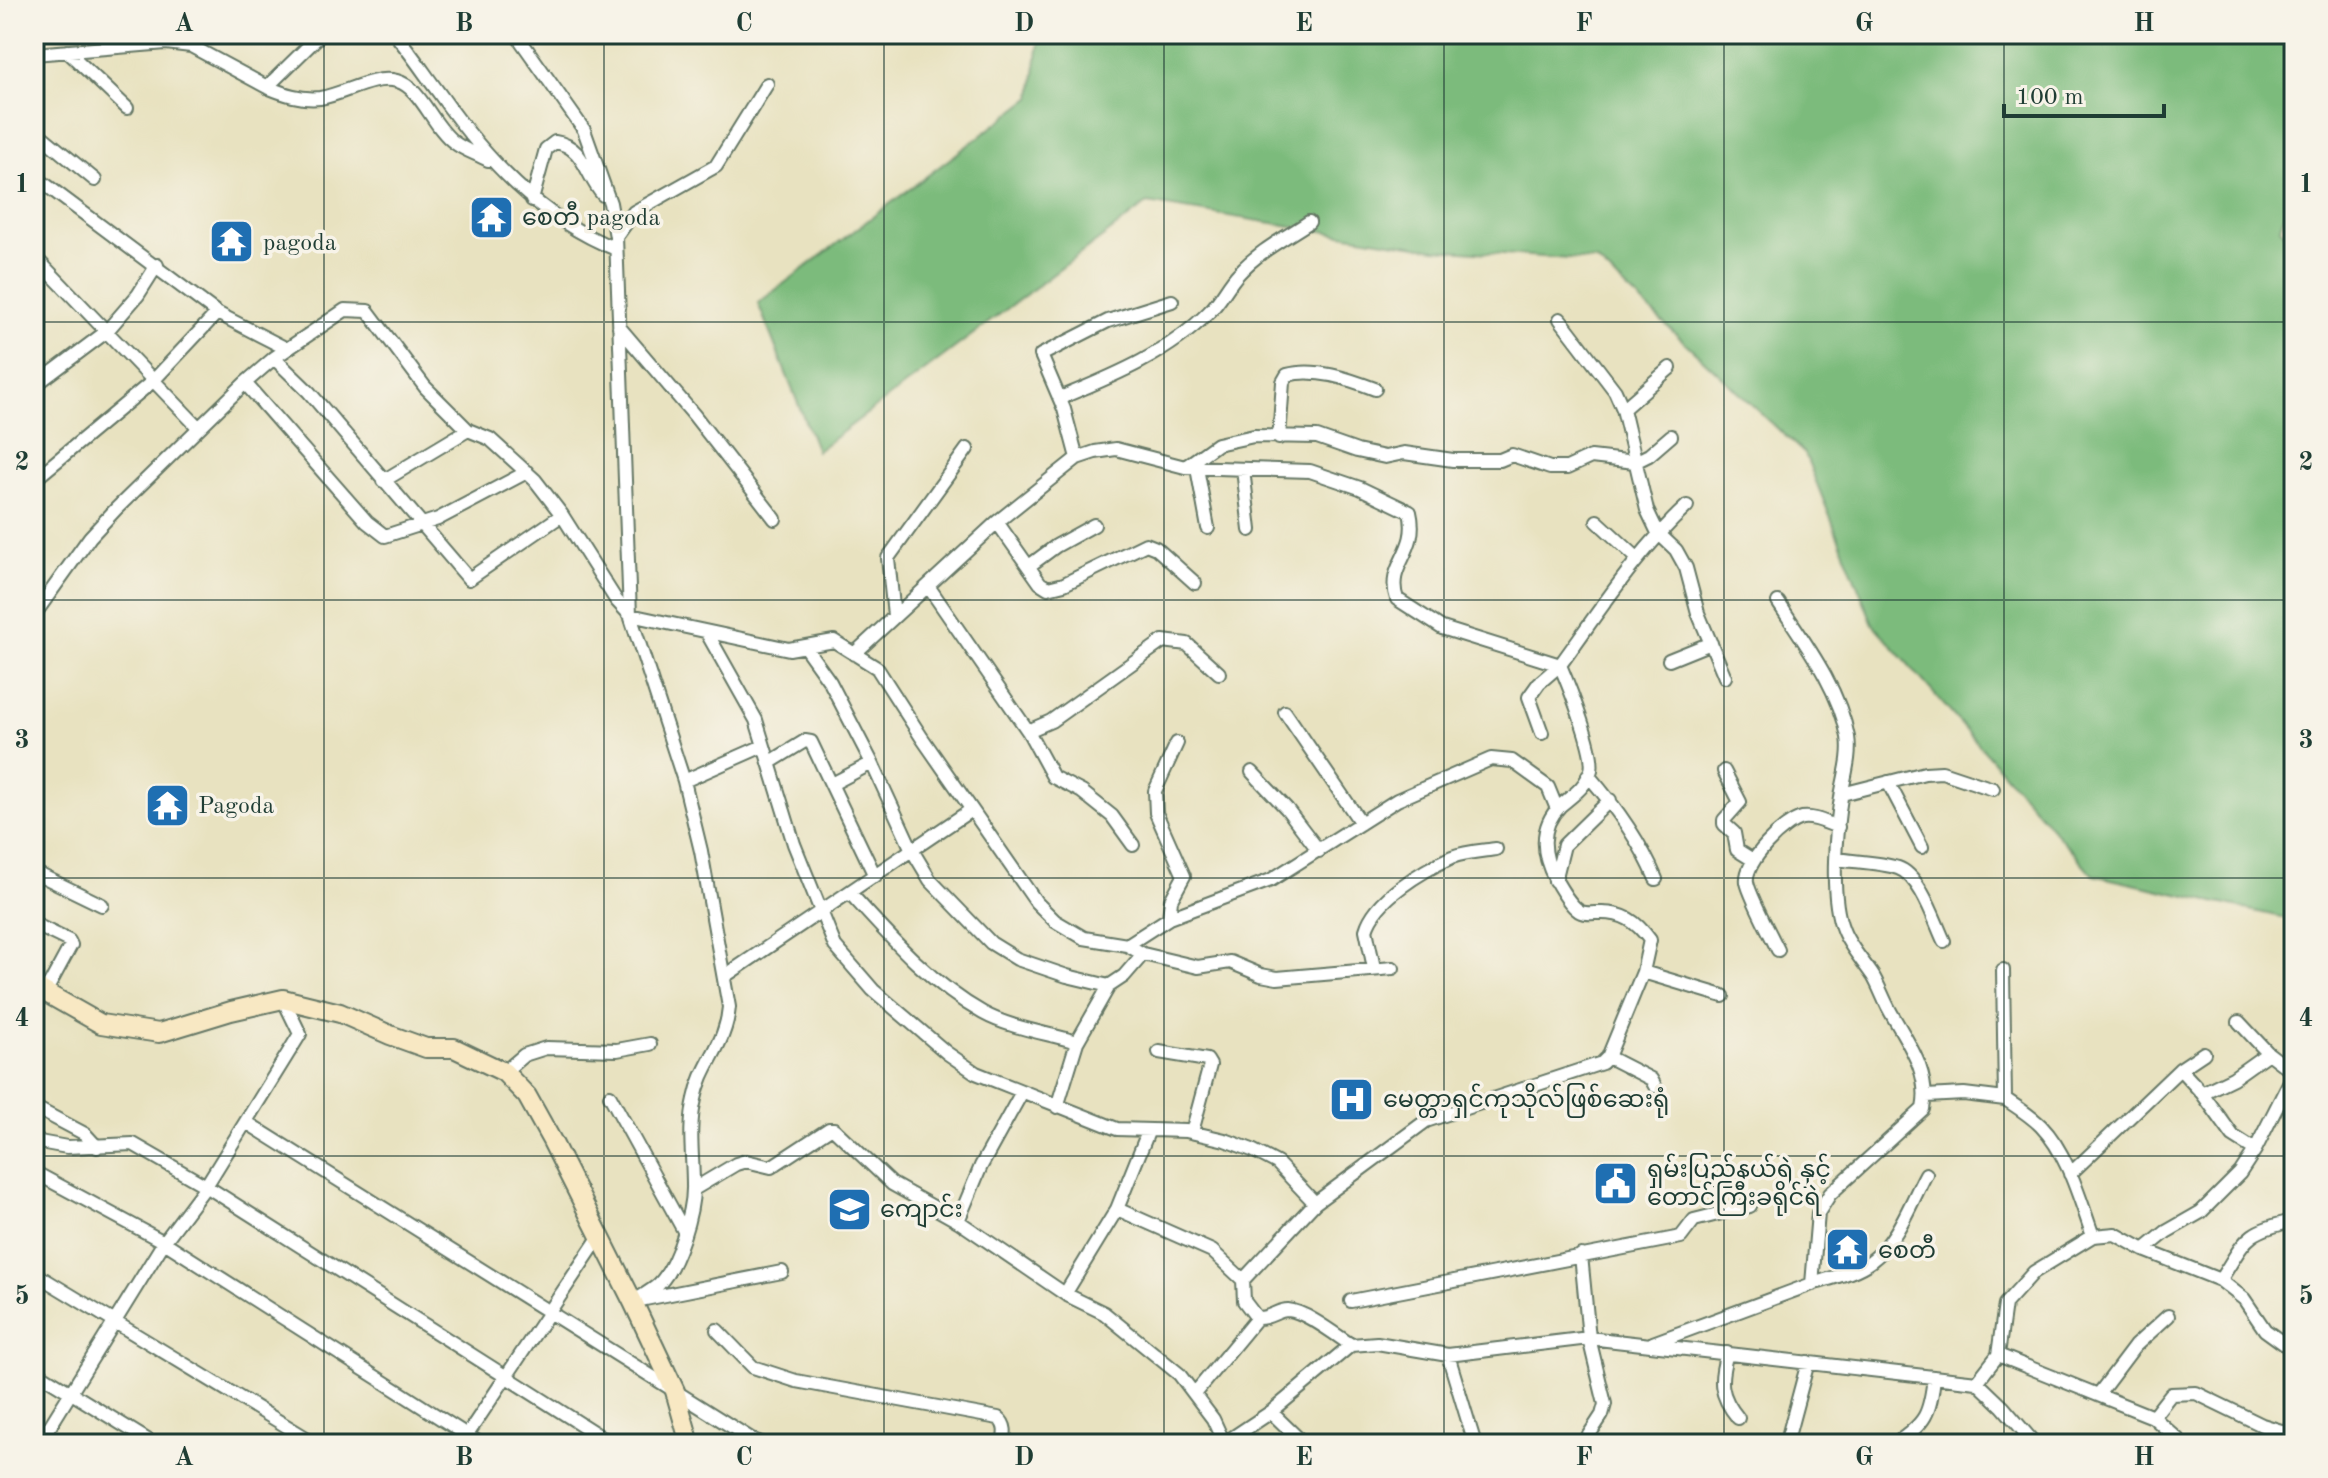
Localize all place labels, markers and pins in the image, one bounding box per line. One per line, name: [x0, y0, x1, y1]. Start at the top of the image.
temple icon: စေတီ pagoda: [467, 193, 515, 241]
place label: စေတီ pagoda: [522, 201, 660, 231]
temple icon: pagoda: [208, 218, 256, 266]
place label: pagoda: [263, 232, 337, 256]
temple icon: Pagoda: [143, 781, 191, 829]
place label: Pagoda: [198, 795, 275, 819]
hospital icon: မေတ္တာရှင်ကုသိုလ်ဖြစ်ဆေးရုံ: [1328, 1075, 1376, 1123]
place label: မေတ္တာရှင်ကုသိုလ်ဖြစ်ဆေးရုံ: [1383, 1083, 1669, 1118]
place label: ရှမ်းပြည်နယ်ရဲ နှင့် တောင်ကြီးခရိုင်ရဲ: [1647, 1153, 1831, 1216]
public building icon: ရှမ်းပြည်နယ်ရဲ နှင့် တောင်ကြီးခရိုင်ရဲ: [1592, 1159, 1640, 1207]
school or university icon: ကျောင်း: [825, 1185, 873, 1233]
place label: ကျောင်း: [880, 1193, 963, 1228]
temple icon: စေတီ: [1823, 1226, 1871, 1274]
place label: စေတီ: [1878, 1234, 1936, 1264]

